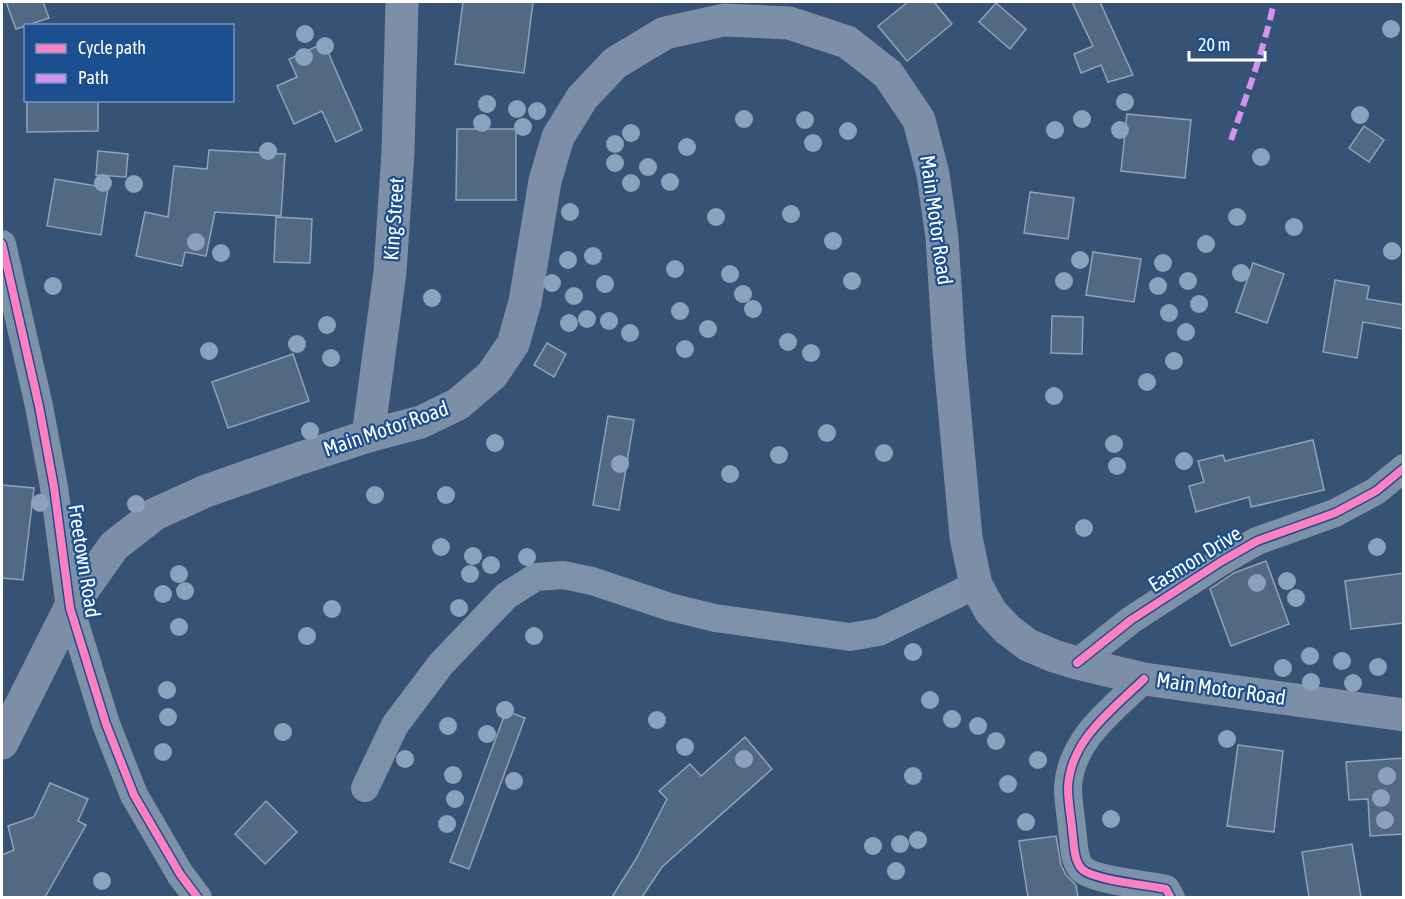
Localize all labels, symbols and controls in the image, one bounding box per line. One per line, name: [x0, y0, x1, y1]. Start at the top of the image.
legend: [24, 24, 234, 102]
scale bar: [1189, 24, 1266, 62]
text: 20 m: [1198, 34, 1230, 55]
text: Cycle path: [78, 37, 146, 58]
text: Path: [78, 67, 109, 88]
street label: Main Motor Road: [916, 154, 958, 286]
street label: King Street: [378, 177, 408, 261]
street label: Main Motor Road: [320, 395, 451, 461]
street label: Freetown Road: [64, 502, 106, 619]
street label: Easmon Drive: [1144, 520, 1245, 596]
street label: Main Motor Road: [1155, 667, 1287, 709]

